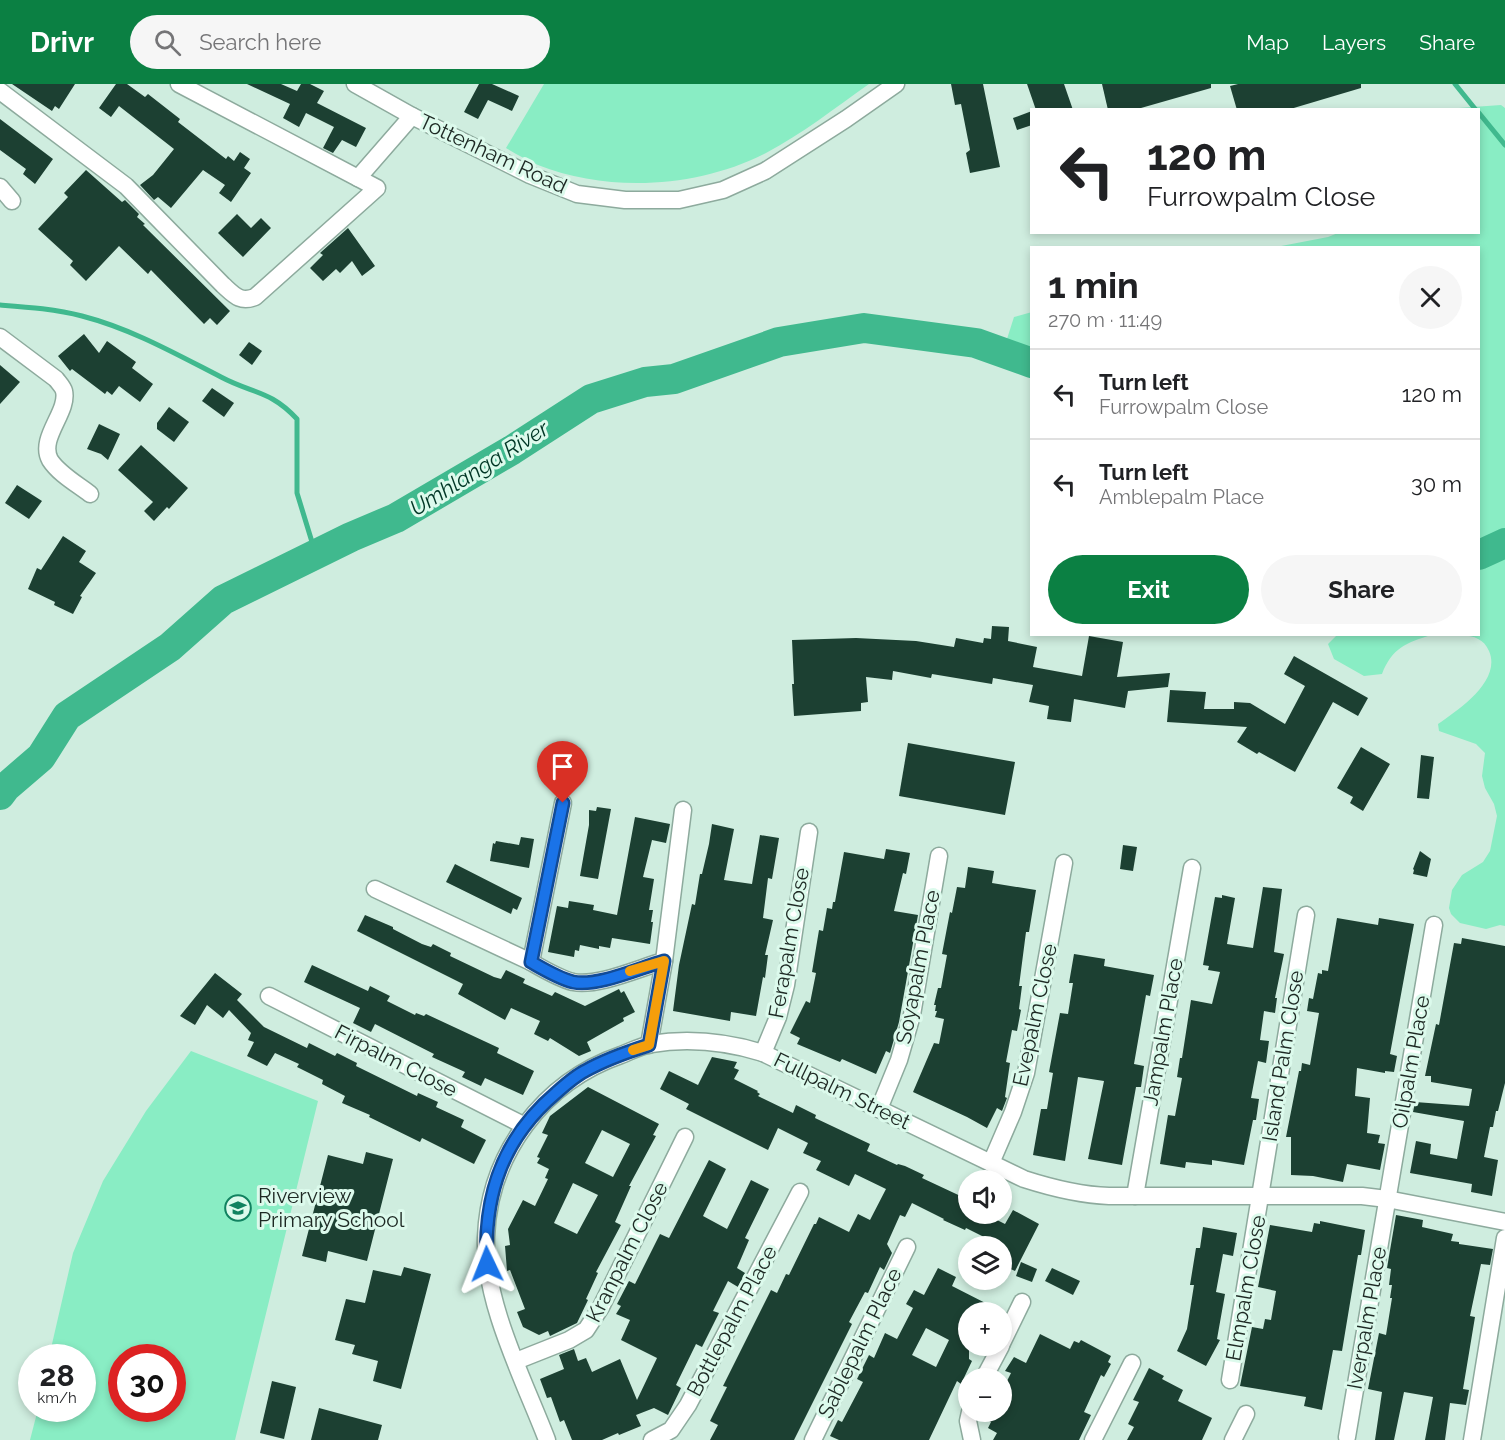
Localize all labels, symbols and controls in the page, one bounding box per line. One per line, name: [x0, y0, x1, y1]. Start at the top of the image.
search box: [130, 15, 550, 69]
text: Drivr: [30, 26, 94, 59]
icon: search: [151, 26, 184, 59]
text: Search here: [199, 29, 321, 55]
text: Map: [1246, 30, 1289, 55]
text: Layers: [1322, 30, 1386, 55]
text: Share: [1419, 30, 1475, 55]
street label: Tottenham Road: [415, 108, 571, 199]
text: 120 m: [1147, 131, 1266, 180]
icon: left: [1048, 132, 1126, 210]
text: Furrowpalm Close: [1147, 181, 1375, 212]
text: 1 min: [1048, 264, 1139, 306]
button: close: [1399, 266, 1462, 329]
text: 270 m · 11:49: [1048, 308, 1162, 332]
text: Turn left: [1099, 369, 1189, 395]
icon: left: [1048, 378, 1081, 411]
text: 120 m: [1402, 381, 1462, 407]
text: Furrowpalm Close: [1099, 395, 1268, 419]
water label: Umhlanga River: [405, 414, 554, 521]
text: Turn left: [1099, 459, 1189, 485]
icon: left: [1048, 468, 1081, 501]
text: 30 m: [1411, 471, 1462, 497]
text: Amblepalm Place: [1099, 485, 1264, 509]
button: Exit: [1048, 555, 1249, 624]
button: Share: [1261, 555, 1462, 624]
pin: [537, 741, 588, 803]
icon: arrive: [546, 750, 579, 783]
street label: Ferapalm Close: [763, 866, 814, 1020]
street label: Soyapalm Place: [890, 888, 945, 1046]
street label: Evepalm Close: [1007, 941, 1062, 1089]
street label: Jampalm Place: [1137, 956, 1188, 1108]
street label: Island Palm Close: [1257, 969, 1308, 1143]
street label: Oilpalm Place: [1386, 993, 1435, 1130]
street label: Firpalm Close: [331, 1019, 462, 1102]
street label: Fullpalm Street: [770, 1047, 914, 1134]
map controls: [958, 1170, 1012, 1422]
button: sound: [958, 1170, 1012, 1224]
street label: Kranpalm Close: [580, 1177, 673, 1326]
place label: Riverview Primary School: [258, 1183, 405, 1232]
school or university icon: Riverview Primary School: [223, 1193, 253, 1223]
street label: Elmpalm Close: [1220, 1213, 1271, 1363]
position arrow: [455, 1232, 519, 1296]
button: layers: [958, 1236, 1012, 1290]
street label: Bottlepalm Place: [681, 1241, 782, 1400]
street label: Iverpalm Place: [1342, 1245, 1391, 1391]
street label: Sablepalm Place: [812, 1264, 907, 1422]
button: +: [958, 1302, 1012, 1356]
speed limit sign: 30: [108, 1344, 186, 1422]
text: 28: [39, 1358, 75, 1393]
button: −: [958, 1368, 1012, 1422]
text: km/h: [37, 1389, 77, 1407]

